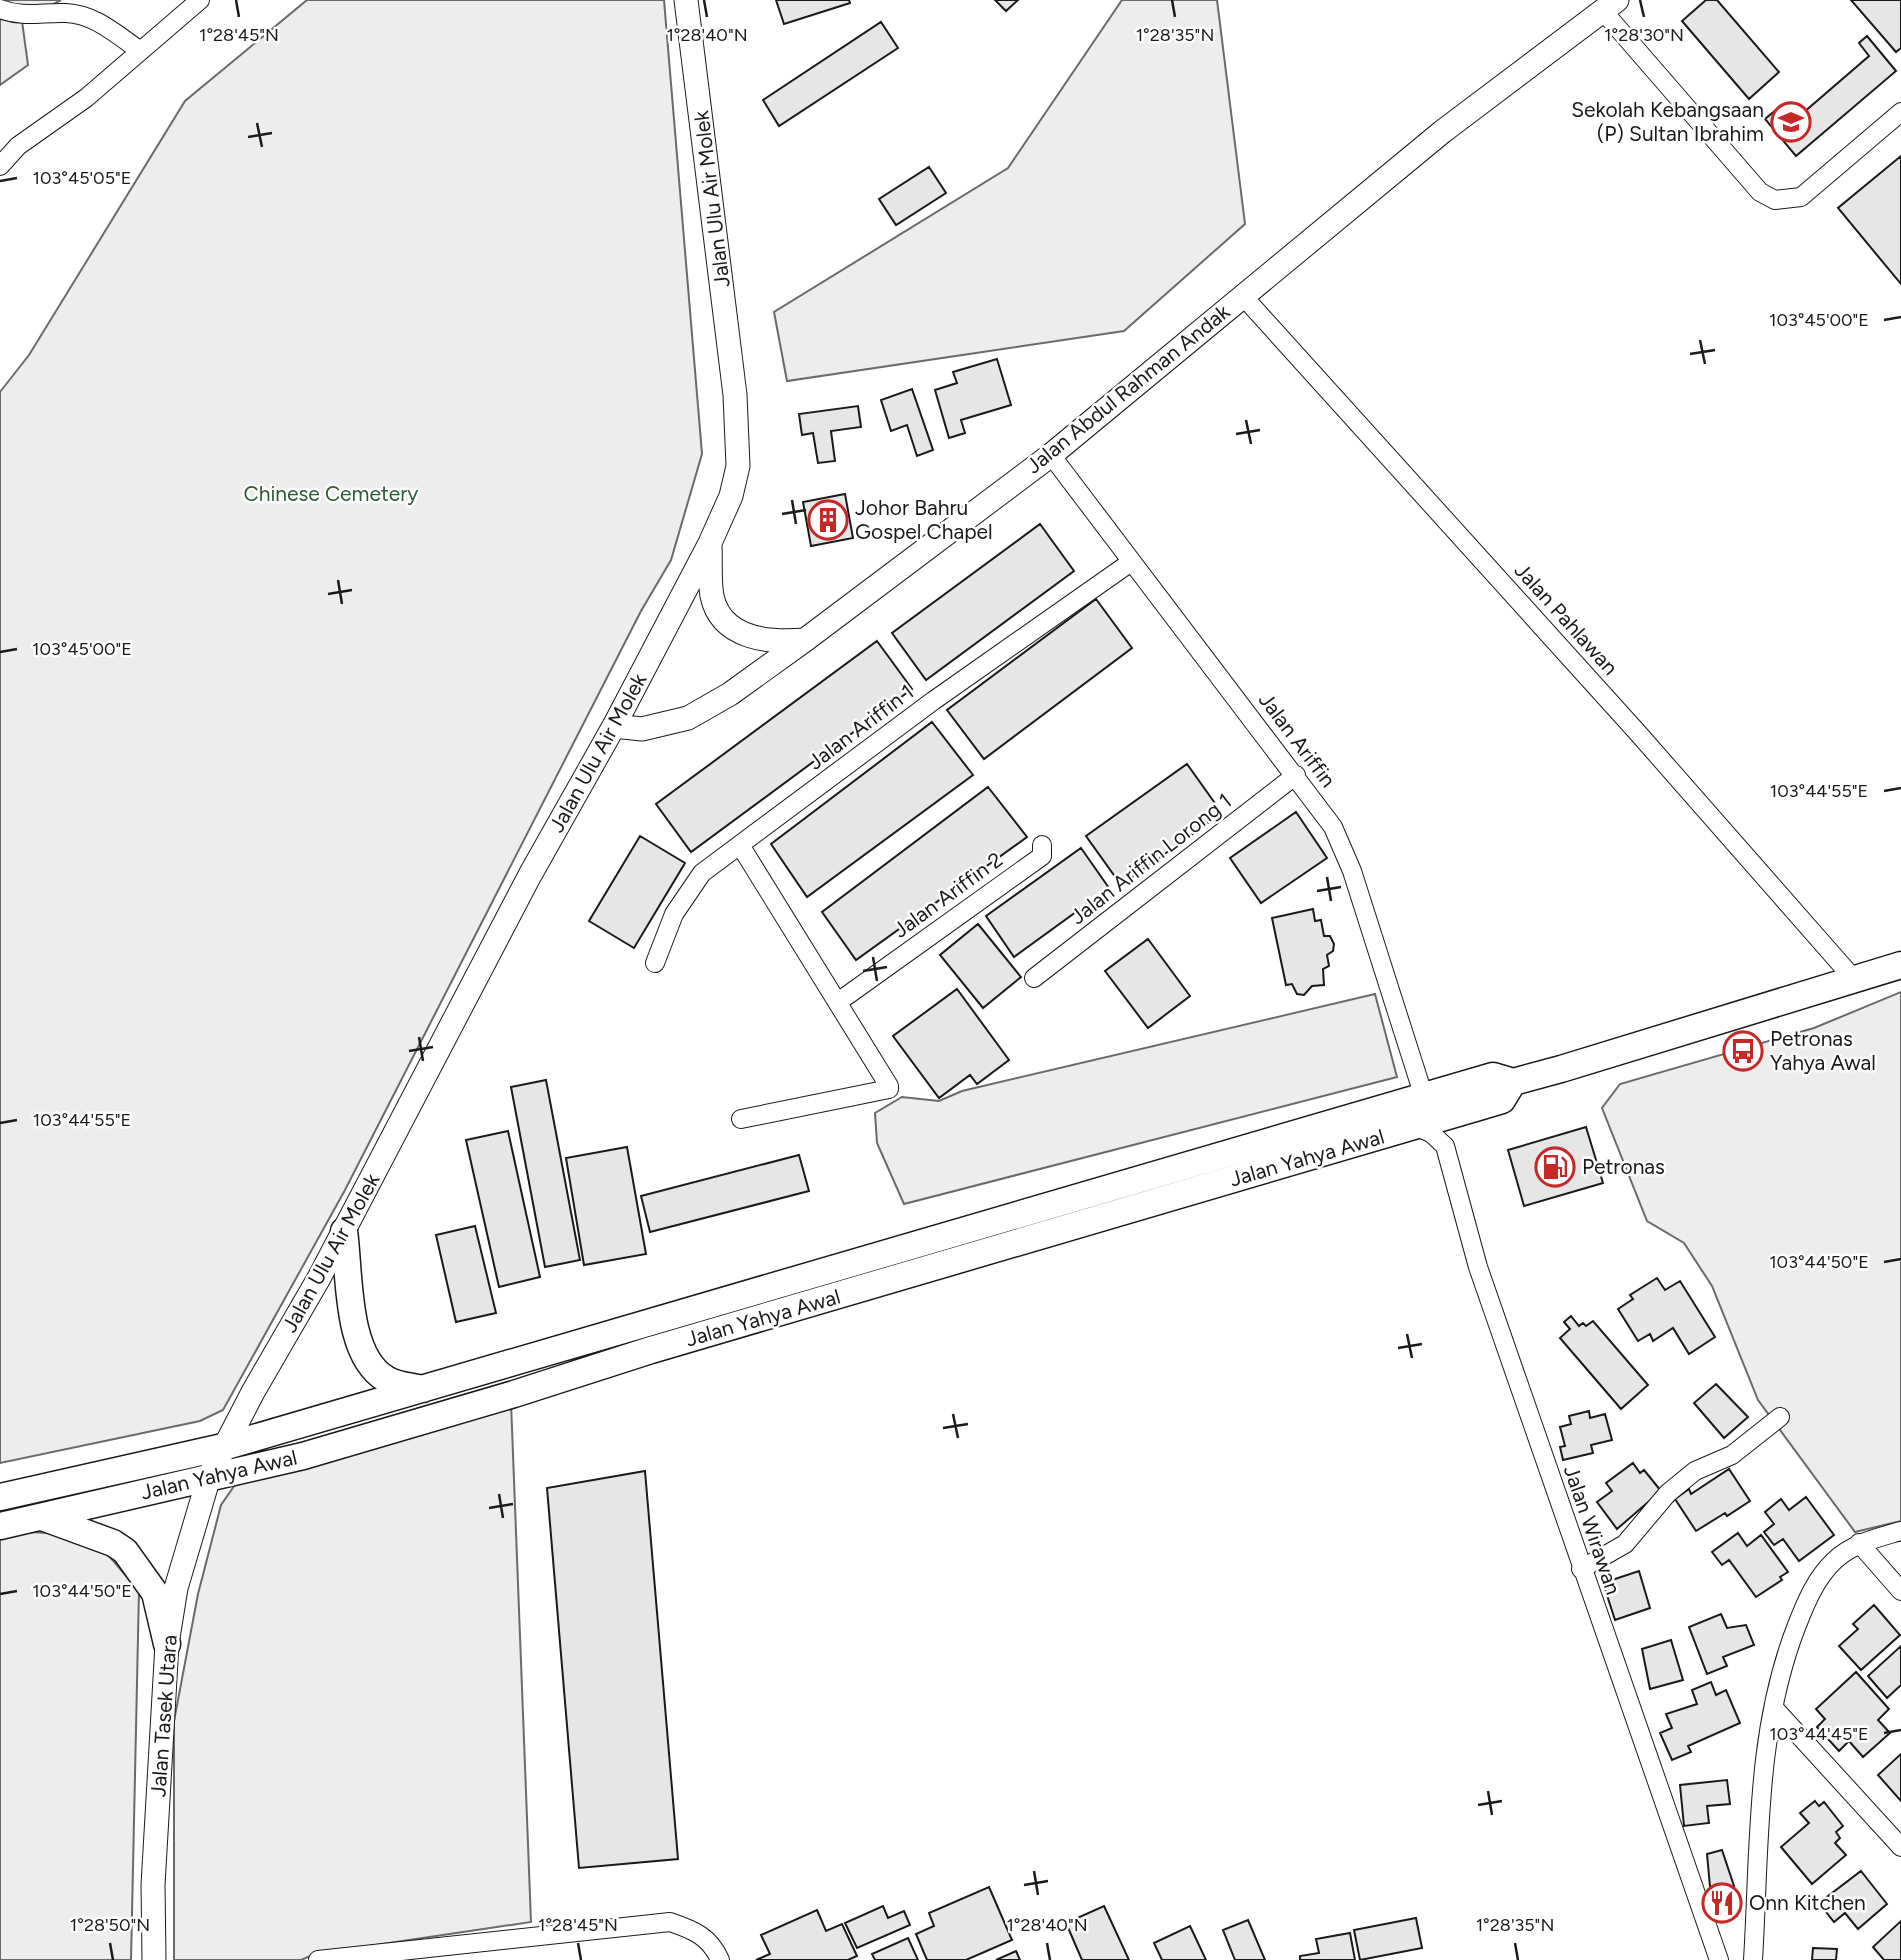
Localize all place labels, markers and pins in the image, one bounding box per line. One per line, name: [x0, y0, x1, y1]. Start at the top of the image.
place label: Sekolah Kebangsaan (P) Sultan Ibrahim: [1571, 97, 1764, 146]
school or university icon: Sekolah Kebangsaan (P) Sultan Ibrahim: [1770, 101, 1812, 143]
place label: Johor Bahru Gospel Chapel: [855, 495, 993, 544]
building icon: Johor Bahru Gospel Chapel: [807, 499, 849, 541]
place label: Petronas Yahya Awal: [1770, 1026, 1876, 1075]
bus stop icon: Petronas Yahya Awal: [1722, 1030, 1764, 1072]
fuel station icon: Petronas: [1534, 1146, 1576, 1188]
place label: Petronas: [1582, 1154, 1665, 1179]
restaurant icon: Onn Kitchen: [1701, 1882, 1743, 1924]
place label: Onn Kitchen: [1749, 1890, 1866, 1915]

